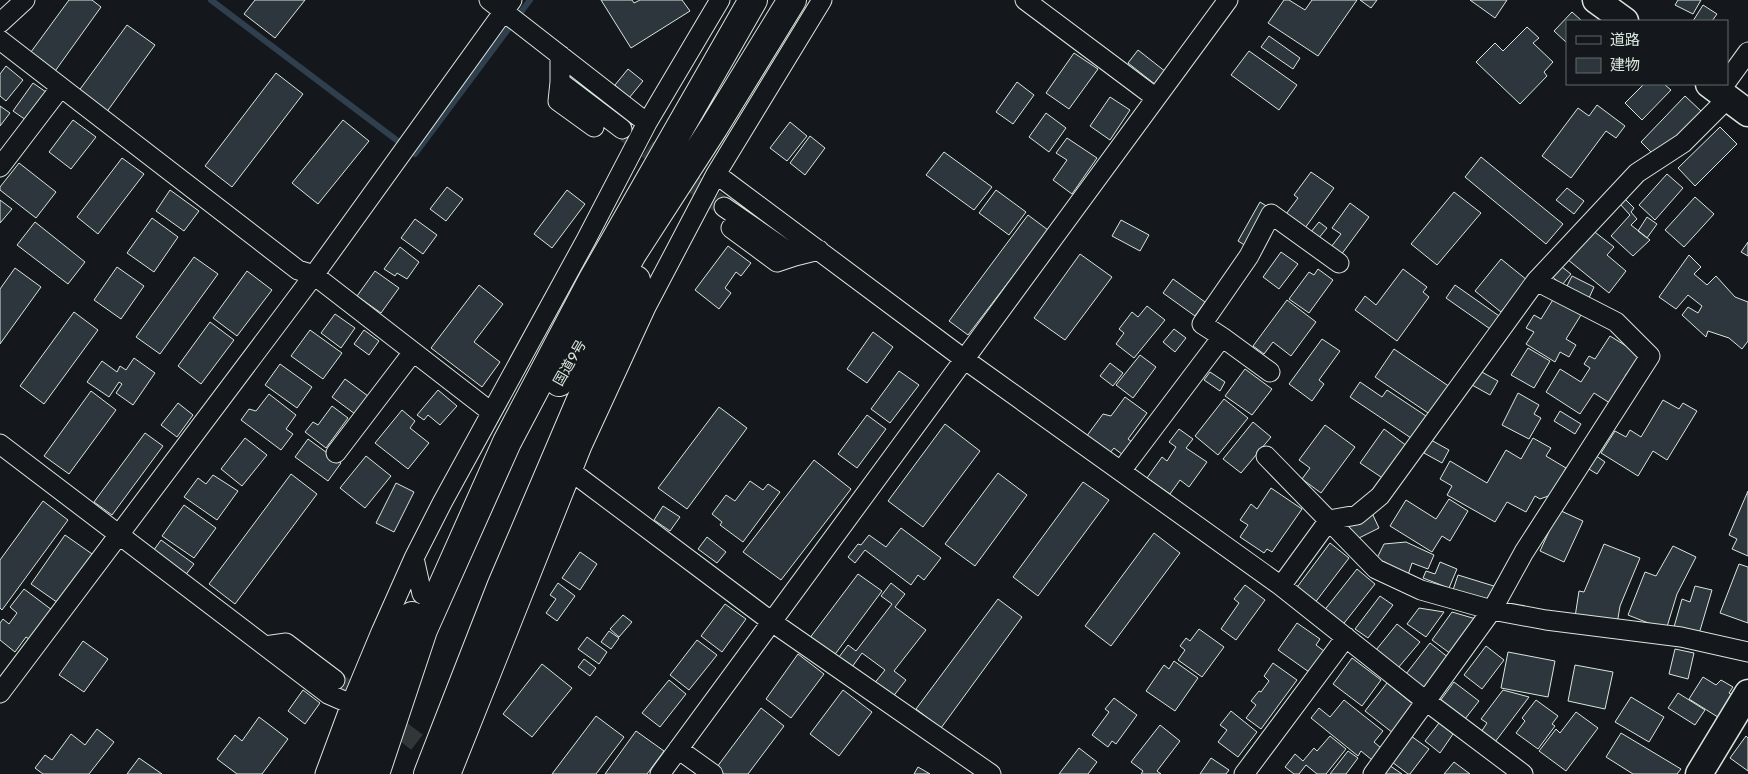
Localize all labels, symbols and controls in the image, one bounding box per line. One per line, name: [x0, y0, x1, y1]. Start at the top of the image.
legend: [1566, 20, 1728, 85]
text: 道路: [1610, 31, 1640, 49]
text: 建物: [1610, 56, 1640, 74]
street label: 国道9号: [550, 337, 590, 389]

